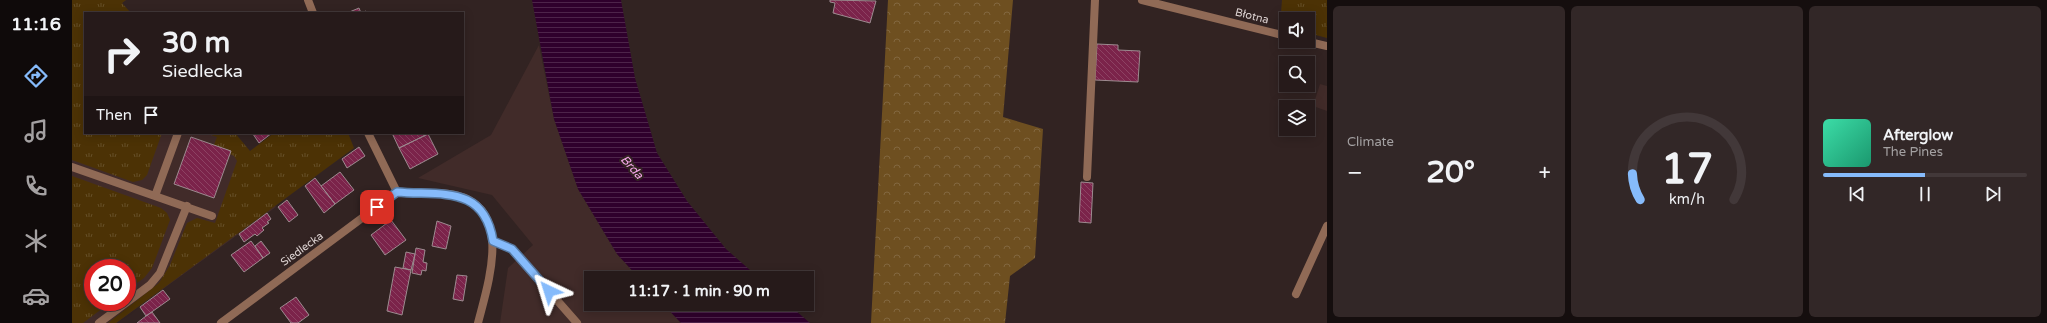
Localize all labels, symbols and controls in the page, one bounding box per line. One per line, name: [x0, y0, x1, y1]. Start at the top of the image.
street label: Błotna: [1234, 6, 1270, 26]
map controls: [1279, 12, 1315, 136]
button: sound: [1279, 12, 1315, 48]
text: 11:16: [11, 13, 61, 35]
text: 30 m: [162, 26, 230, 60]
icon: right: [96, 28, 148, 80]
button: search: [1279, 56, 1315, 92]
text: Siedlecka: [162, 60, 243, 82]
icon: directions: [22, 62, 50, 90]
button: layers: [1279, 100, 1315, 136]
icon: arrive: [140, 104, 162, 126]
text: Then: [96, 106, 132, 124]
icon: music: [22, 117, 50, 145]
text: Afterglow: [1883, 126, 1953, 144]
text: Climate: [1347, 134, 1394, 150]
text: 17: [1661, 144, 1713, 194]
text: The Pines: [1883, 144, 1943, 160]
water label: Brda: [618, 152, 646, 182]
text: 20°: [1426, 154, 1475, 191]
text: −: [1347, 160, 1363, 186]
text: +: [1539, 160, 1551, 186]
icon: phone: [22, 172, 50, 200]
icon: previous: [1846, 183, 1868, 205]
icon: pause: [1914, 183, 1936, 205]
icon: next: [1982, 183, 2004, 205]
pin: [360, 190, 394, 224]
text: km/h: [1669, 190, 1705, 207]
icon: arrive: [366, 196, 388, 218]
icon: climate: [22, 227, 50, 255]
street label: Siedlecka: [278, 229, 326, 269]
speed limit sign: 20: [84, 259, 136, 311]
position arrow: [528, 270, 570, 312]
icon: car: [22, 282, 50, 310]
text: 11:17 · 1 min · 90 m: [628, 282, 770, 300]

